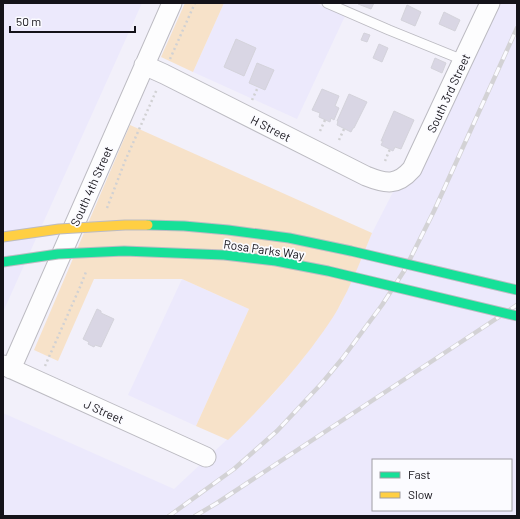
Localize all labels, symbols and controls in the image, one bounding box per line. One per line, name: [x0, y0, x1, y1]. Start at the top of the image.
scale bar: [10, 8, 135, 34]
text: 50 m: [16, 14, 41, 28]
street label: South 3rd Street: [424, 51, 472, 135]
street label: H Street: [249, 112, 293, 144]
street label: South 4th Street: [67, 144, 115, 228]
street label: Rosa Parks Way: [223, 236, 306, 262]
street label: J Street: [82, 396, 126, 426]
legend: [372, 459, 512, 511]
text: Fast: [408, 467, 431, 481]
text: Slow: [408, 487, 433, 501]

